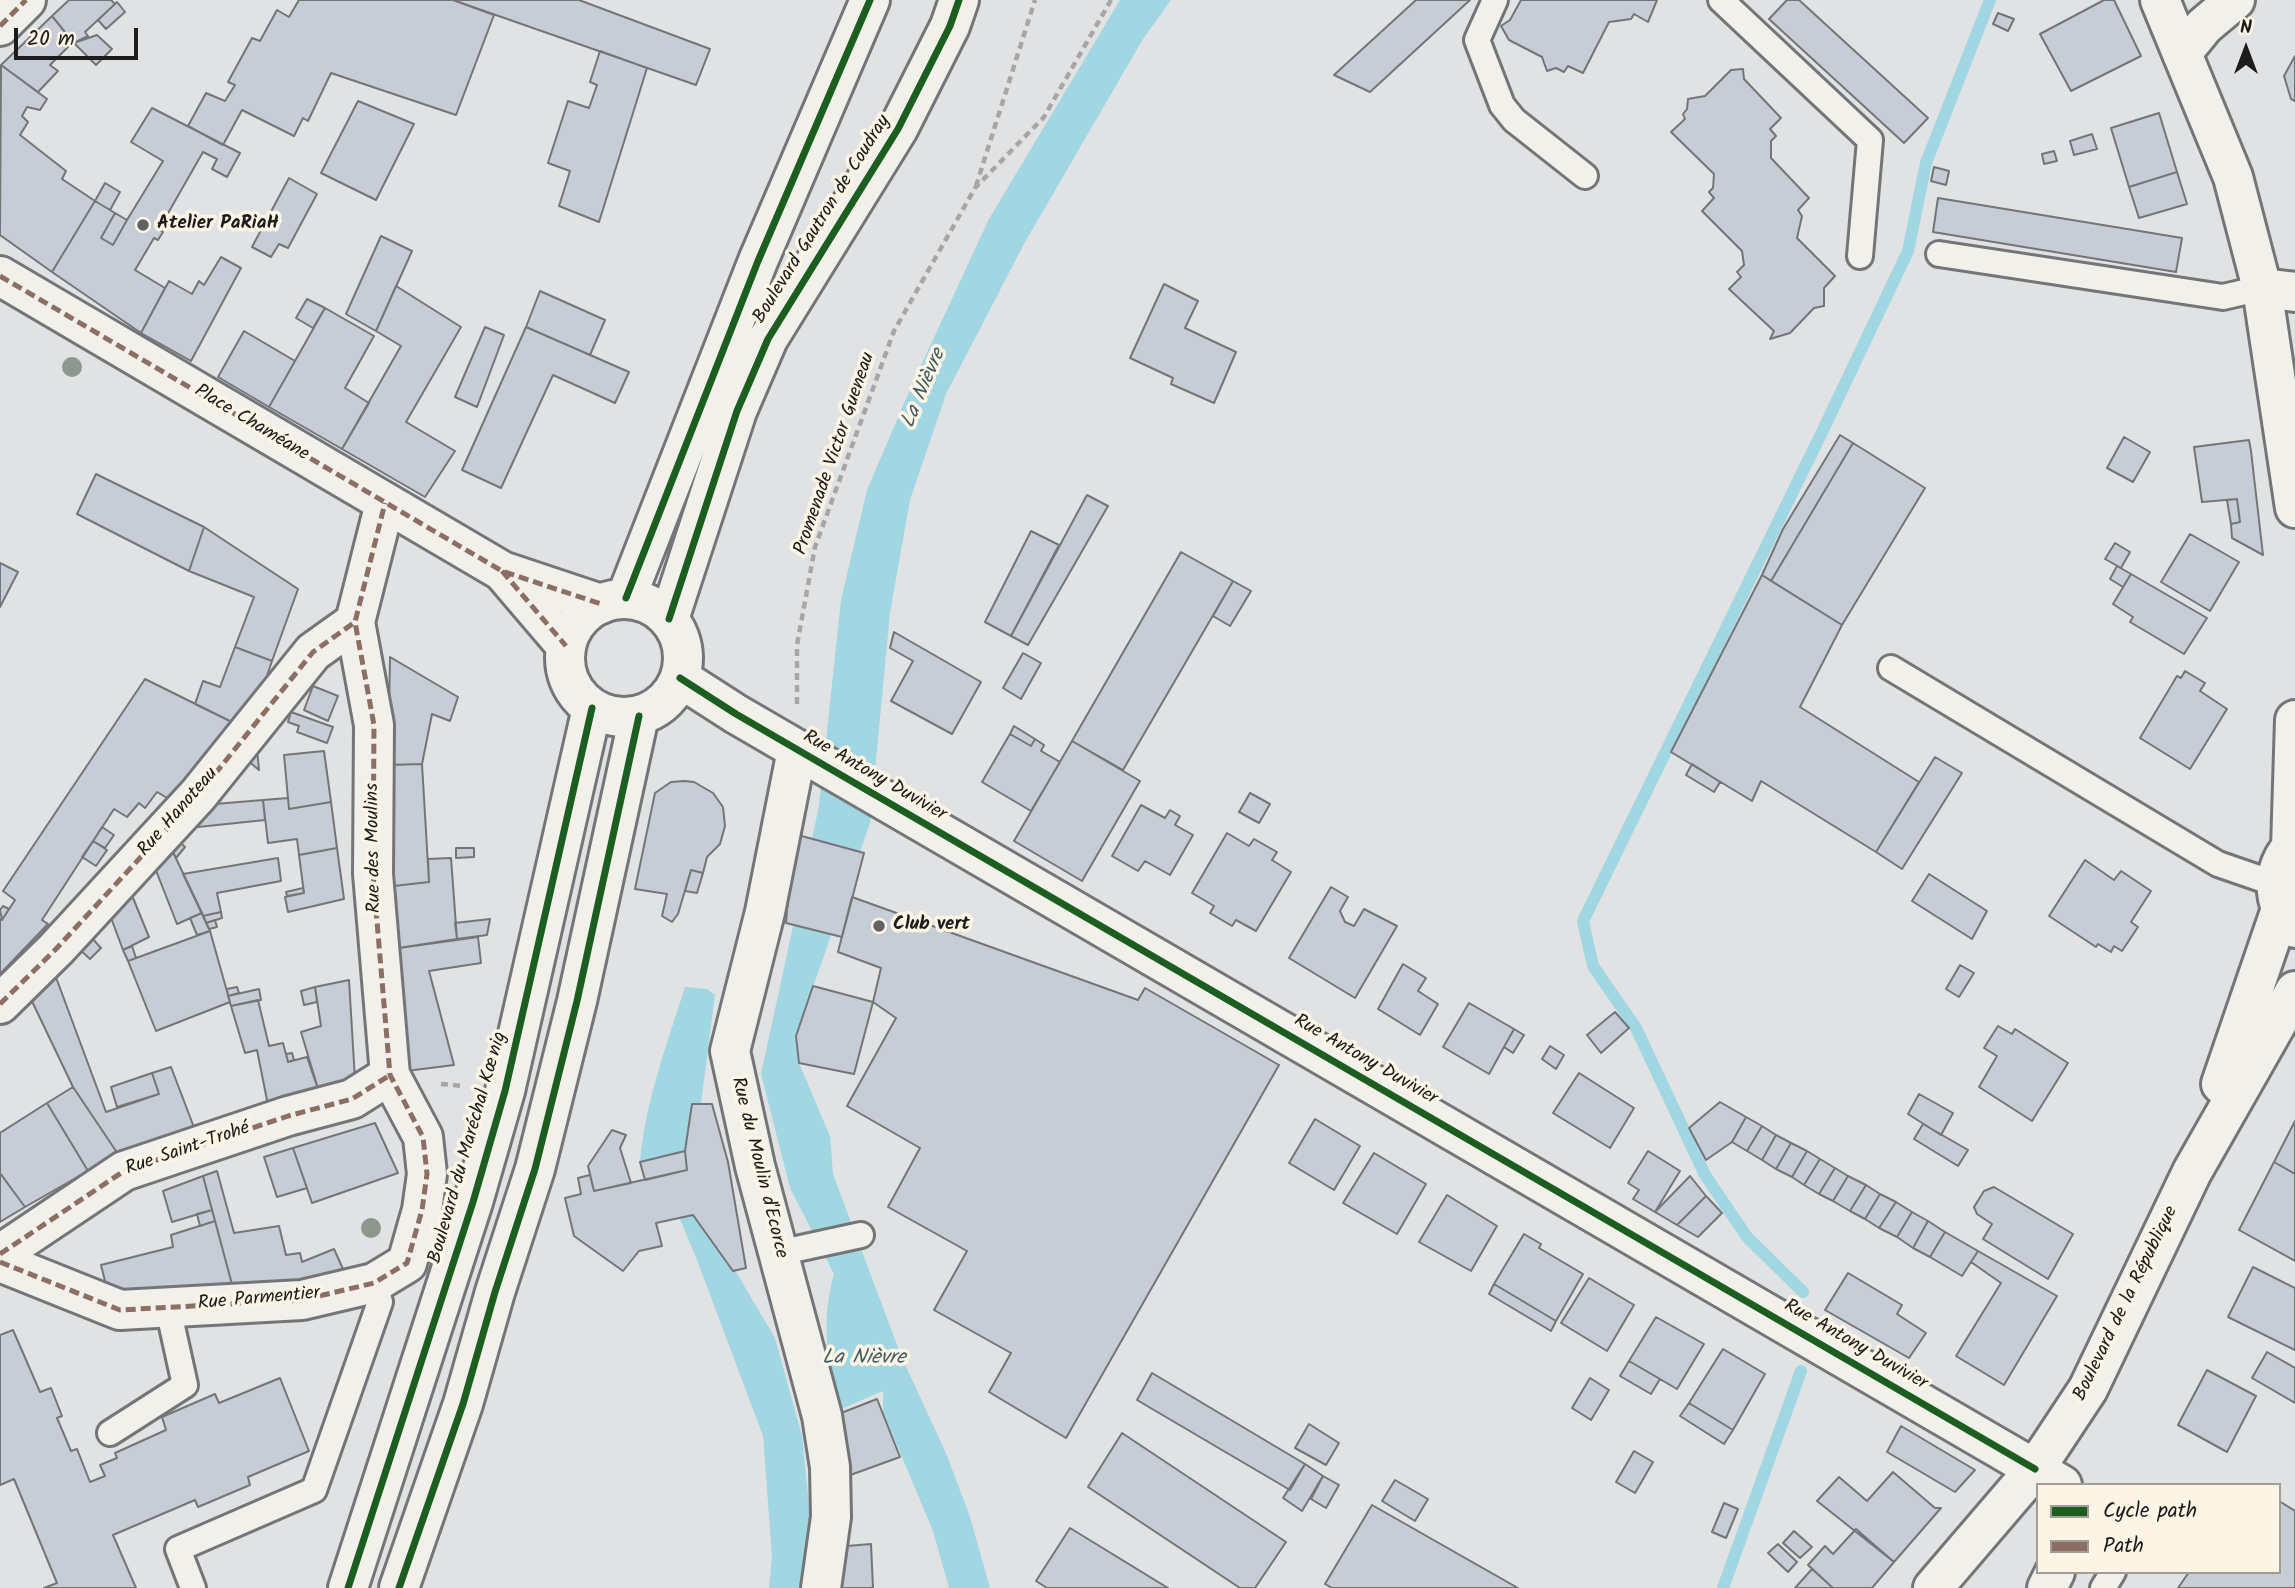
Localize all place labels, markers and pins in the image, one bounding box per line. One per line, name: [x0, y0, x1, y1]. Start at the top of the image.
place label: Atelier PaRiaH: [157, 214, 279, 236]
marker: Atelier PaRiaH: [135, 217, 151, 233]
place label: Club vert: [893, 915, 970, 937]
marker: Club vert: [871, 918, 887, 934]

